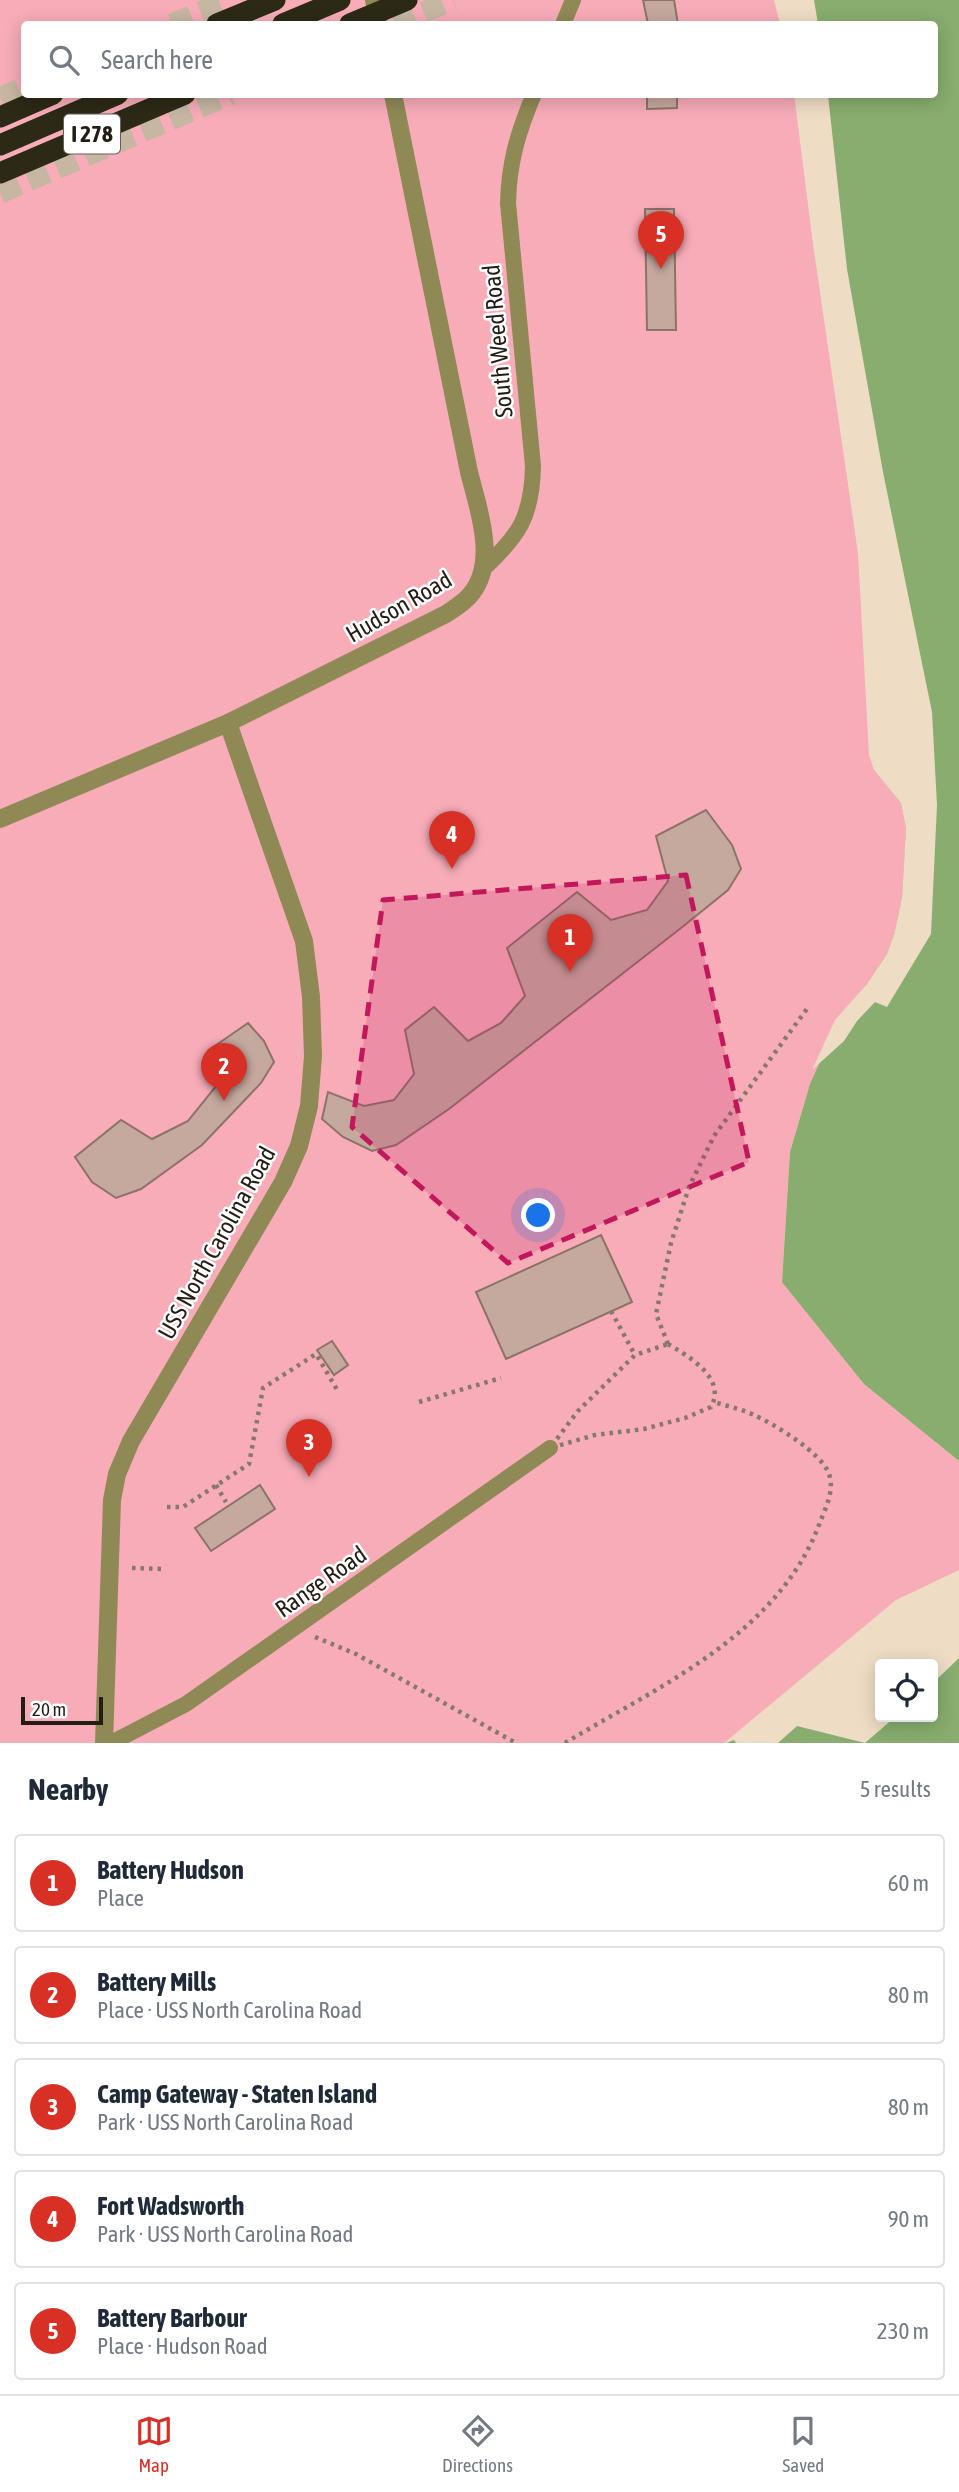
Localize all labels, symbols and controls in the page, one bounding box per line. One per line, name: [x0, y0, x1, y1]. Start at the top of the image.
search box: [21, 21, 938, 98]
icon: search: [45, 41, 83, 79]
text: Search here: [101, 45, 213, 75]
road number: I 278: [64, 114, 120, 154]
pin: 5: [638, 211, 684, 269]
street label: South Weed Road: [477, 263, 518, 419]
street label: Hudson Road: [341, 566, 456, 648]
pin: 4: [429, 811, 475, 869]
pin: 1: [547, 914, 593, 972]
pin: 2: [201, 1043, 247, 1101]
street label: USS North Carolina Road: [152, 1142, 281, 1344]
your location: [521, 1198, 555, 1232]
pin: 3: [286, 1419, 332, 1477]
street label: Range Road: [270, 1541, 371, 1623]
map controls: [875, 1659, 938, 1722]
button: locate: [875, 1659, 938, 1722]
scale bar: [21, 1694, 103, 1726]
text: 20 m: [32, 1698, 66, 1720]
text: Nearby: [28, 1772, 108, 1806]
text: 5 results: [860, 1776, 931, 1802]
text: Battery Hudson: [97, 1855, 244, 1885]
text: 1: [48, 1870, 58, 1896]
text: 60 m: [888, 1870, 929, 1896]
text: Place: [97, 1885, 144, 1911]
text: Battery Mills: [97, 1967, 216, 1997]
text: 2: [48, 1982, 58, 2008]
text: 80 m: [888, 1982, 929, 2008]
text: Place · USS North Carolina Road: [97, 1997, 362, 2023]
text: Camp Gateway - Staten Island: [97, 2079, 377, 2109]
text: 3: [48, 2094, 58, 2120]
text: 80 m: [888, 2094, 929, 2120]
text: Park · USS North Carolina Road: [97, 2109, 353, 2135]
text: Fort Wadsworth: [97, 2191, 244, 2221]
text: 4: [48, 2206, 58, 2232]
text: 90 m: [888, 2206, 929, 2232]
text: Park · USS North Carolina Road: [97, 2221, 353, 2247]
text: Battery Barbour: [97, 2303, 247, 2333]
text: 5: [48, 2318, 58, 2344]
text: 230 m: [877, 2318, 929, 2344]
text: Place · Hudson Road: [97, 2333, 268, 2359]
tab: Map: [135, 2412, 173, 2476]
tab: Directions: [442, 2412, 513, 2476]
tab: Saved: [782, 2412, 824, 2476]

